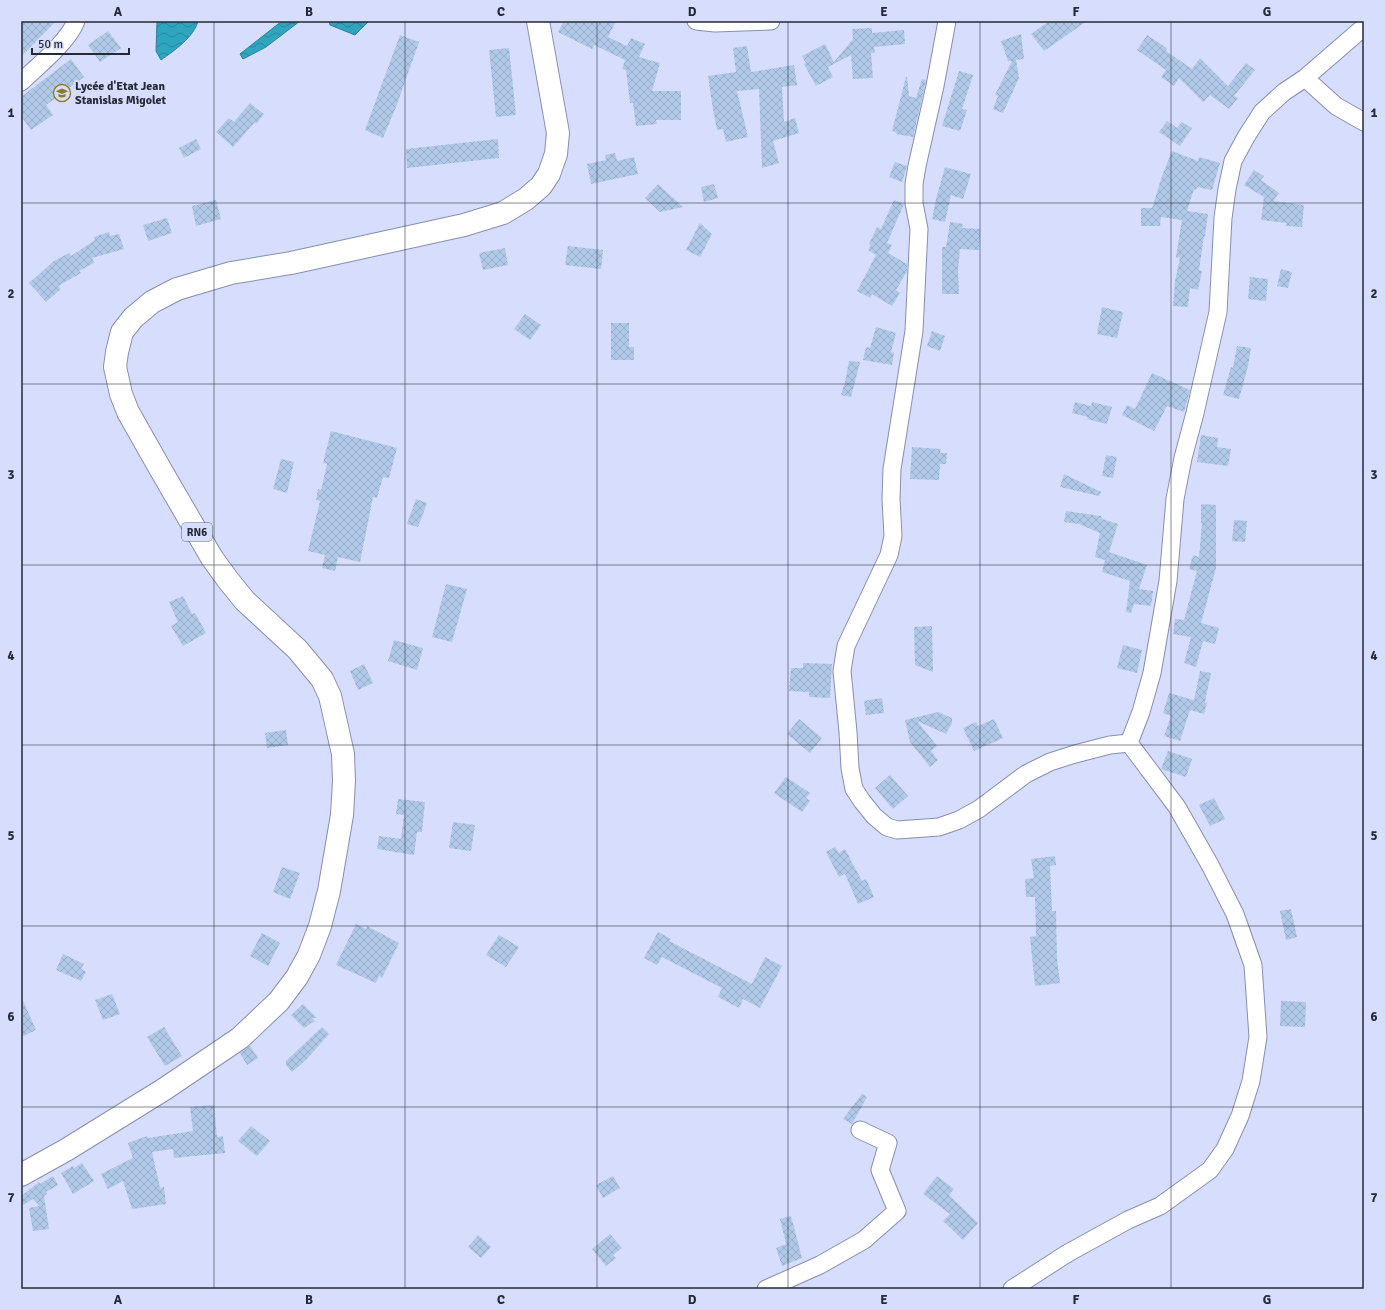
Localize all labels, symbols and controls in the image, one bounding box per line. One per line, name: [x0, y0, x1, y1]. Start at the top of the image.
text: A: [114, 4, 123, 20]
text: B: [305, 4, 313, 20]
text: C: [497, 4, 505, 20]
text: D: [688, 4, 697, 20]
text: E: [880, 4, 888, 20]
text: F: [1073, 4, 1080, 20]
text: G: [1263, 4, 1271, 20]
scale bar: [32, 30, 129, 56]
text: 50 m: [38, 37, 63, 52]
place label: Lycée d'Etat Jean Stanislas Migolet: [75, 79, 167, 108]
school or university icon: Lycée d'Etat Jean Stanislas Migolet: [52, 83, 72, 103]
text: 1: [7, 105, 15, 121]
text: 1: [1370, 105, 1378, 121]
text: 2: [7, 286, 15, 302]
text: 2: [1370, 286, 1378, 302]
text: 3: [7, 467, 15, 483]
text: 3: [1370, 467, 1378, 483]
road number: RN6: [182, 523, 212, 541]
text: 4: [7, 648, 15, 664]
text: 4: [1370, 648, 1378, 664]
text: 5: [7, 828, 15, 844]
text: 5: [1370, 828, 1378, 844]
text: 6: [7, 1009, 15, 1025]
text: 6: [1370, 1009, 1378, 1025]
text: 7: [7, 1190, 15, 1206]
text: 7: [1370, 1190, 1378, 1206]
text: A: [114, 1292, 123, 1308]
text: B: [305, 1292, 313, 1308]
text: C: [497, 1292, 505, 1308]
text: D: [688, 1292, 697, 1308]
text: E: [880, 1292, 888, 1308]
text: F: [1073, 1292, 1080, 1308]
text: G: [1263, 1292, 1271, 1308]

